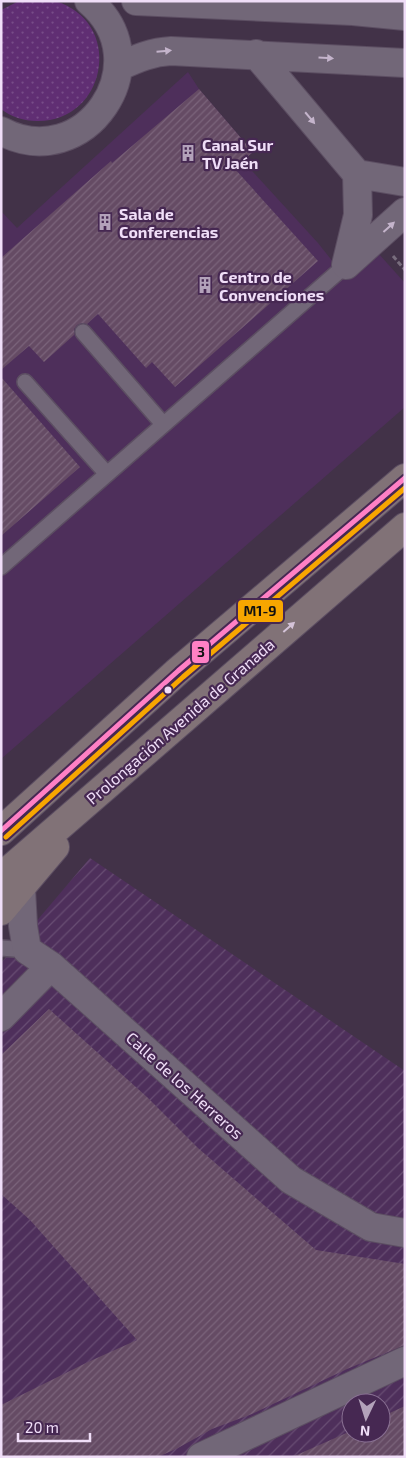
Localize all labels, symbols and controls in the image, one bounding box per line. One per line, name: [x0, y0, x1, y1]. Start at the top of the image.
one-way arrow: [156, 47, 172, 55]
one-way arrow: [318, 55, 334, 63]
one-way arrow: [304, 112, 316, 124]
place label: Canal Sur TV Jaén: [202, 135, 273, 172]
building icon: Canal Sur TV Jaén: [178, 143, 198, 163]
place label: Sala de Conferencias: [119, 204, 218, 241]
building icon: Sala de Conferencias: [95, 212, 115, 232]
one-way arrow: [382, 221, 394, 233]
place label: Centro de Convenciones: [219, 267, 324, 304]
building icon: Centro de Convenciones: [195, 275, 215, 295]
line badge: M1-9: [237, 599, 284, 623]
text: M1-9: [244, 602, 276, 619]
one-way arrow: [283, 621, 296, 632]
street label: Prolongación Avenida de Granada: [82, 634, 278, 808]
line badge: 3: [191, 640, 210, 664]
text: 3: [197, 643, 205, 660]
unlabelled marker: [163, 685, 173, 695]
street label: Calle de los Herreros: [123, 1028, 247, 1142]
north arrow: [341, 1393, 391, 1443]
scale bar: [18, 1410, 90, 1442]
text: 20 m: [25, 1418, 59, 1436]
text: N: [359, 1423, 371, 1440]

